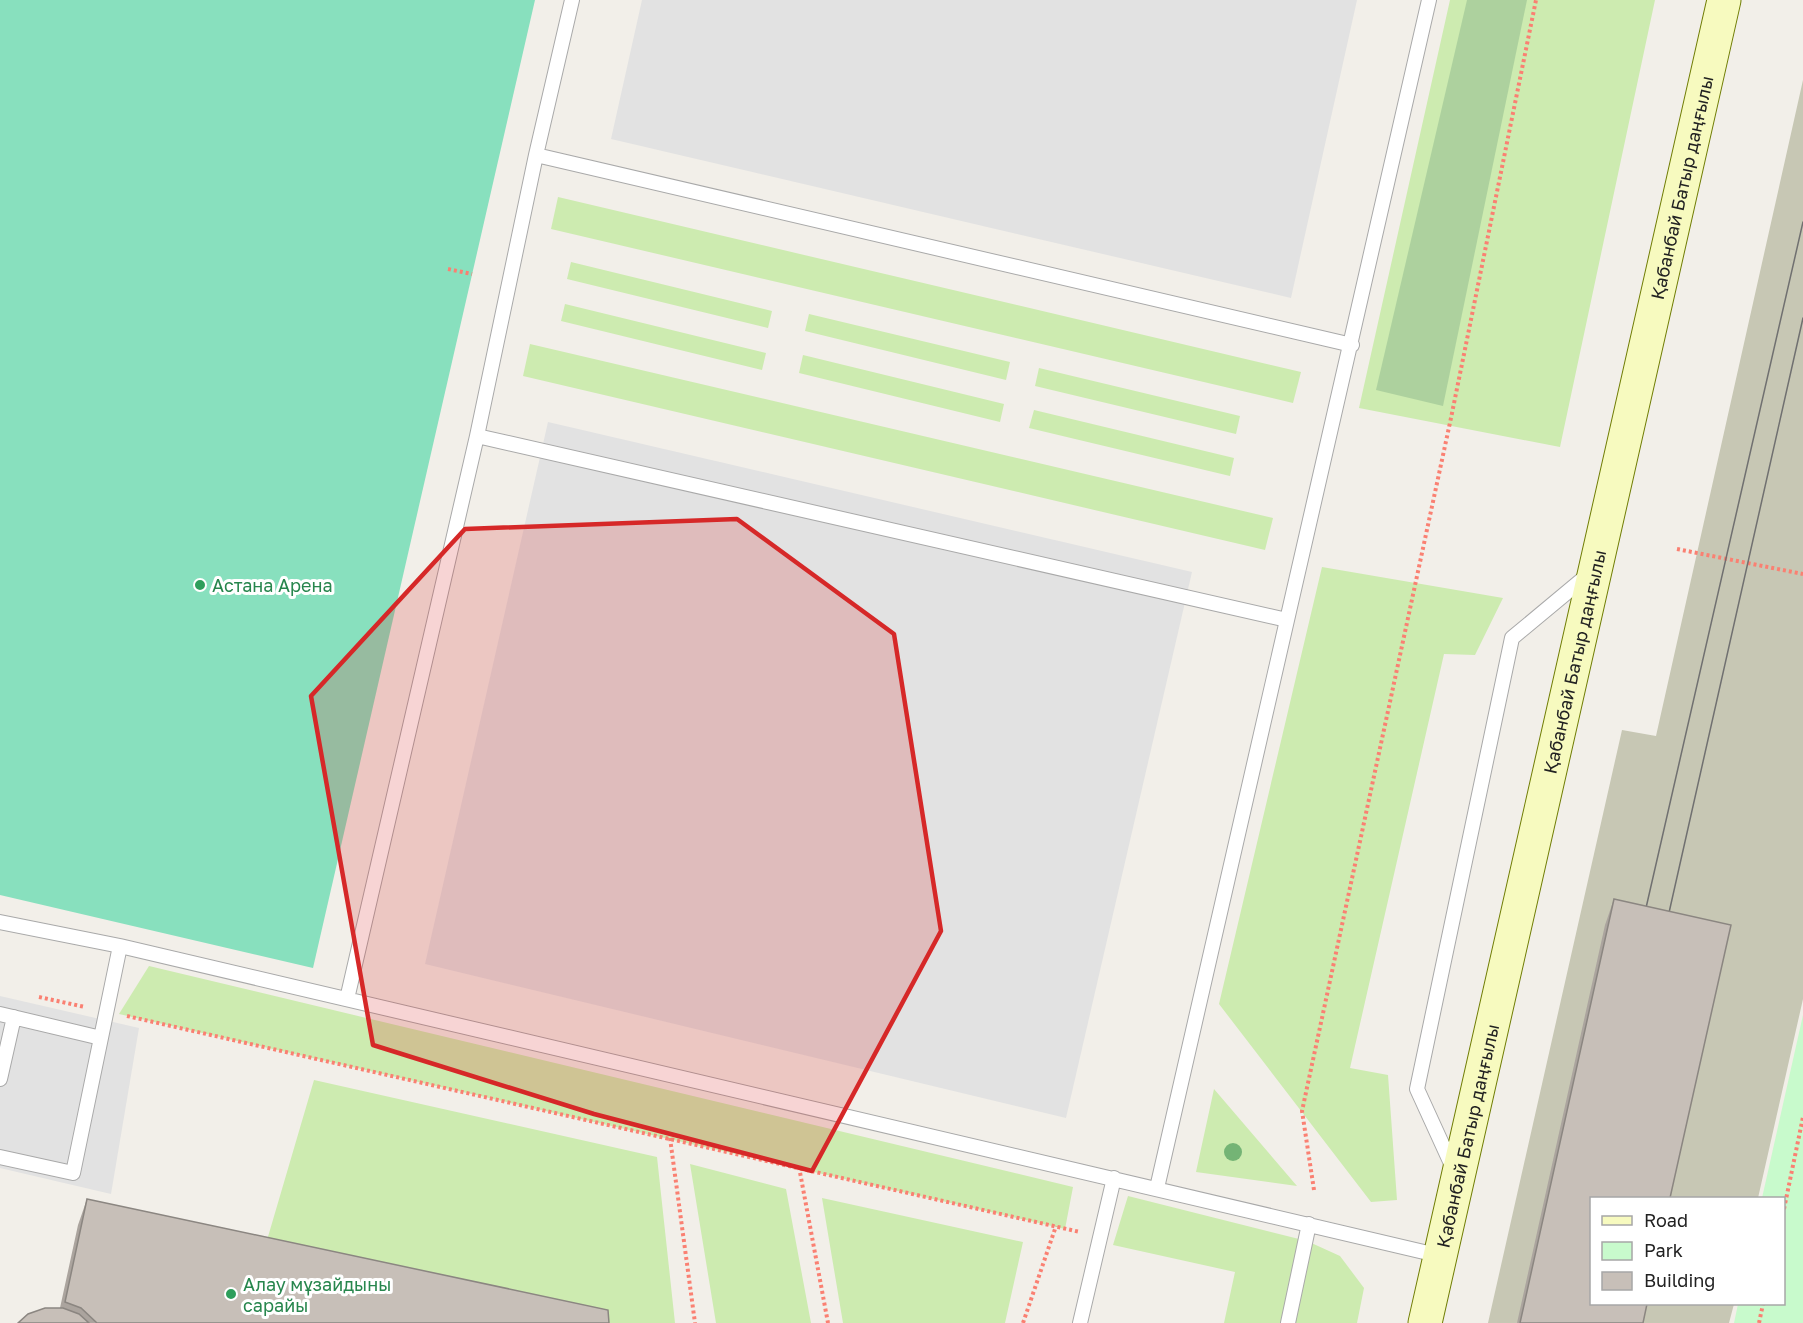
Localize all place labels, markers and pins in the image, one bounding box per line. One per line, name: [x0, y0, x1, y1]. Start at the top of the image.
place label: Астана Арена: [212, 574, 333, 596]
marker: Астана Арена: [193, 578, 207, 592]
place label: Алау мұзайдыны сарайы: [243, 1273, 391, 1316]
marker: Алау мұзайдыны сарайы: [224, 1287, 238, 1301]

